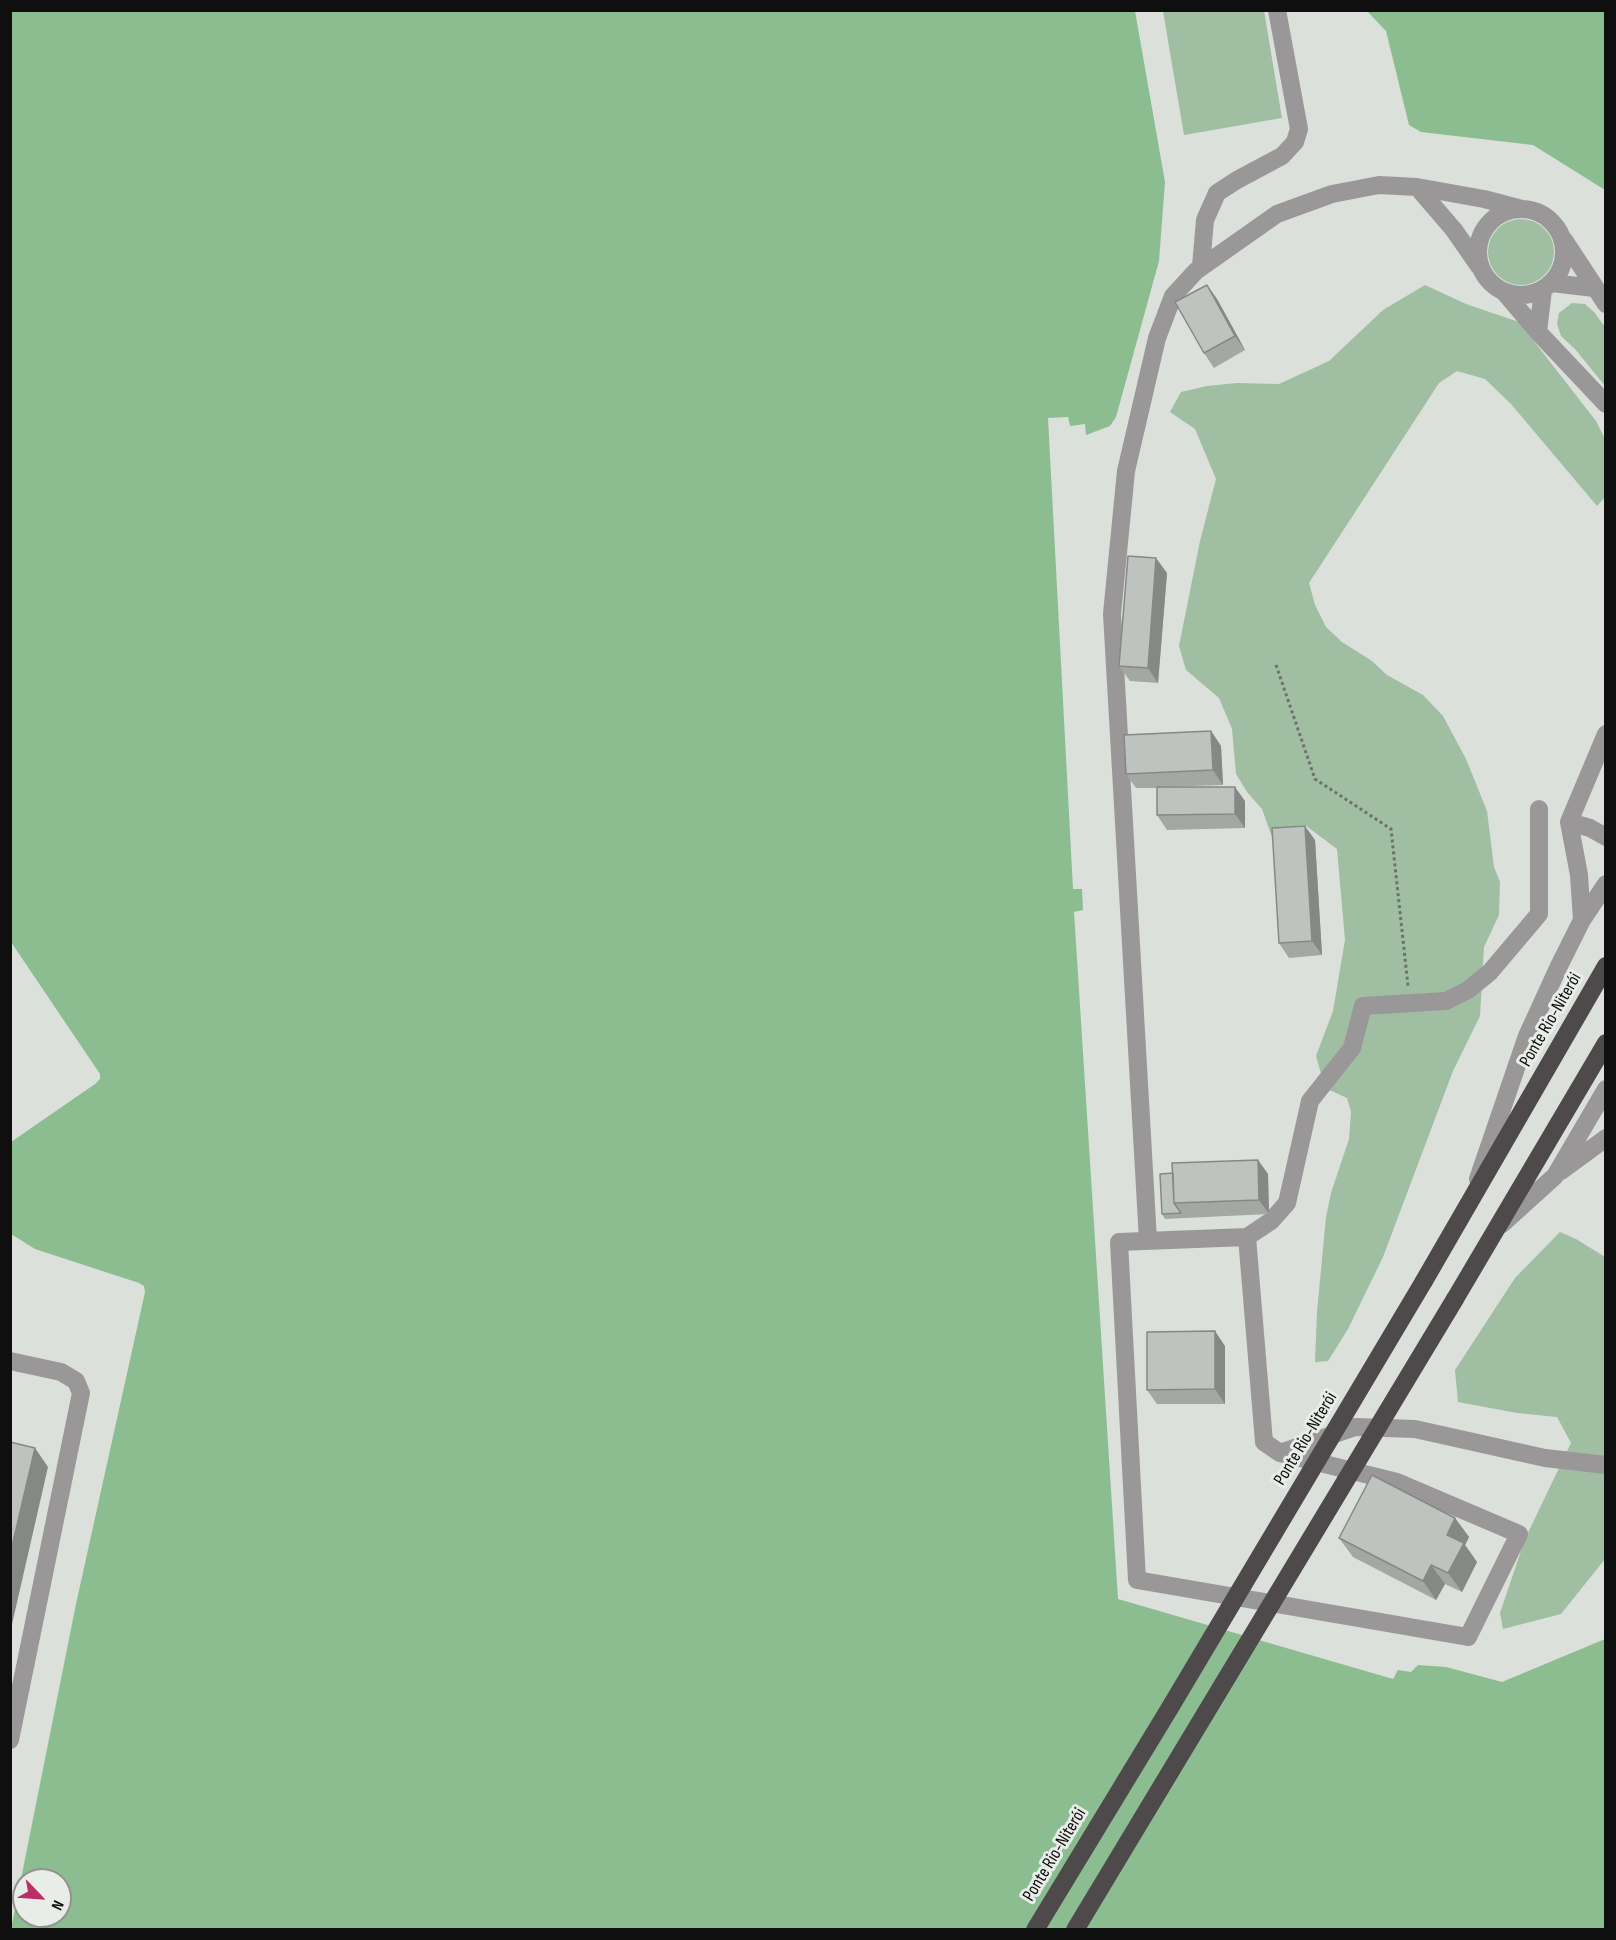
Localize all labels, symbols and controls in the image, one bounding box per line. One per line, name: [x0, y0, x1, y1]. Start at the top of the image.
street label: Ponte Rio-Niterói: [1515, 969, 1587, 1071]
street label: Ponte Rio-Niterói: [1270, 1388, 1342, 1490]
street label: Ponte Rio-Niterói: [1019, 1804, 1091, 1906]
north arrow: [12, 1868, 72, 1928]
text: N: [47, 1897, 67, 1913]

